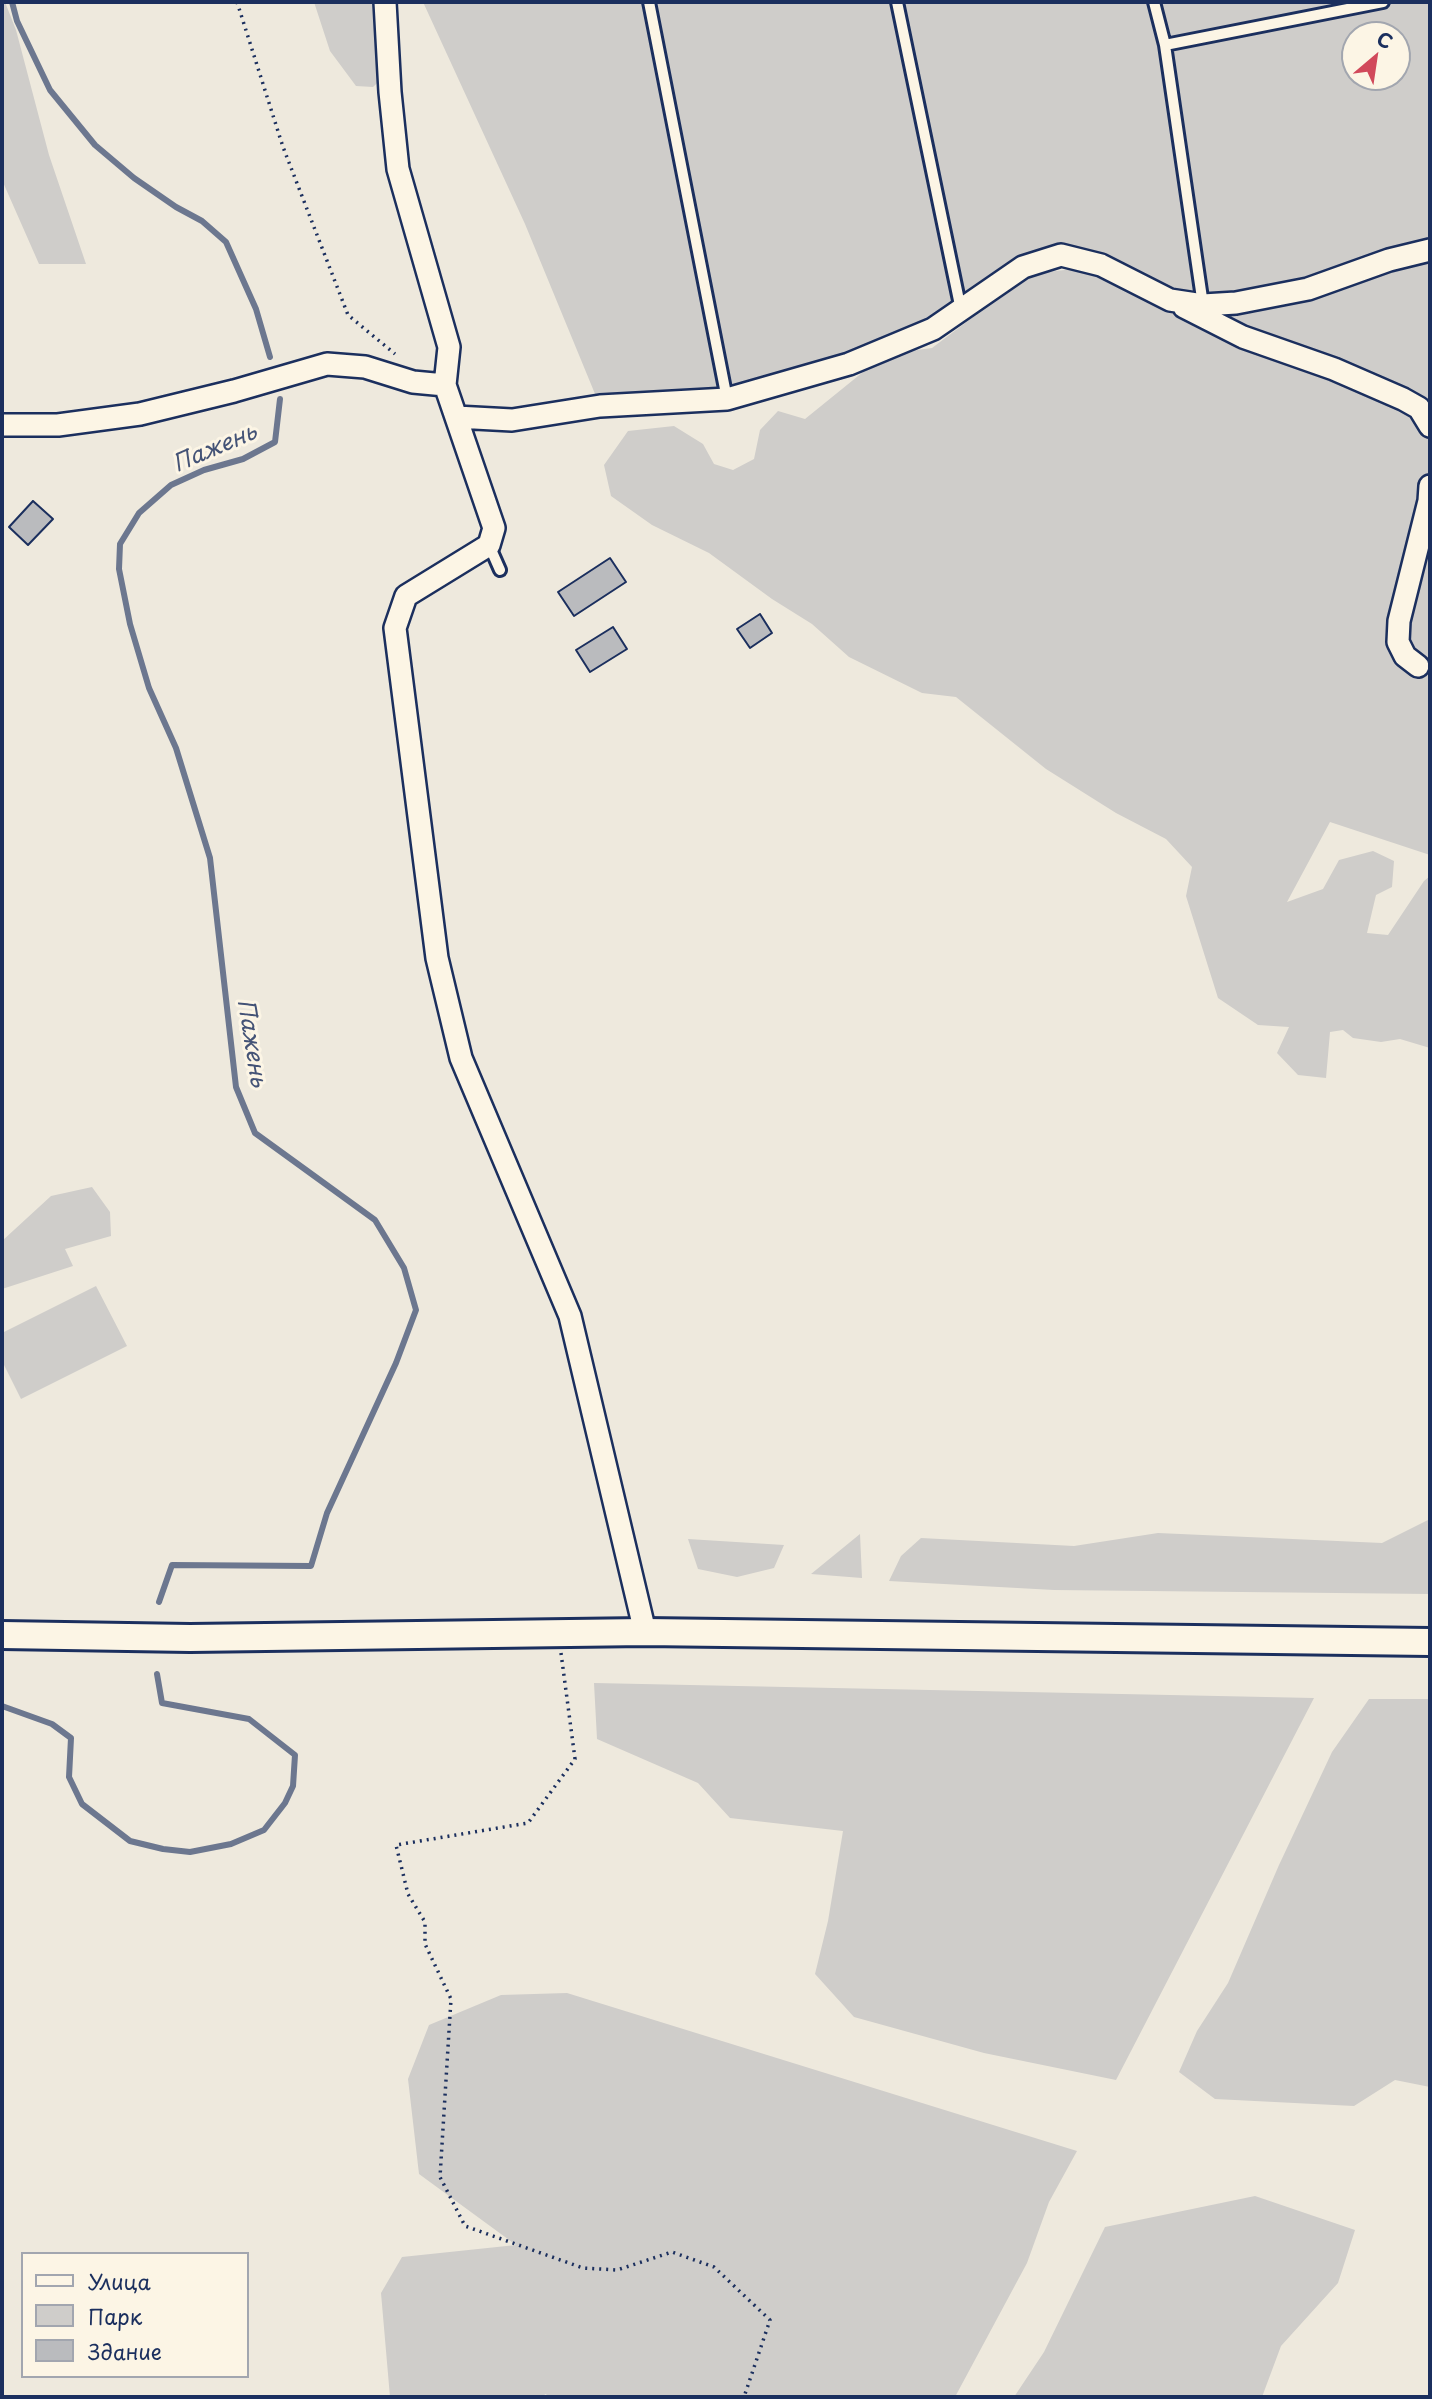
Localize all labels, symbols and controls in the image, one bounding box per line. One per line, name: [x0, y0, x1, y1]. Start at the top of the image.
north arrow: [1341, 21, 1411, 91]
text: С: [1372, 24, 1398, 55]
water label: Пажень: [169, 419, 261, 479]
water label: Пажень: [230, 997, 272, 1089]
legend: [21, 2252, 248, 2378]
text: Улица: [88, 2265, 151, 2297]
text: Парк: [88, 2300, 142, 2332]
text: Здание: [88, 2335, 162, 2367]

